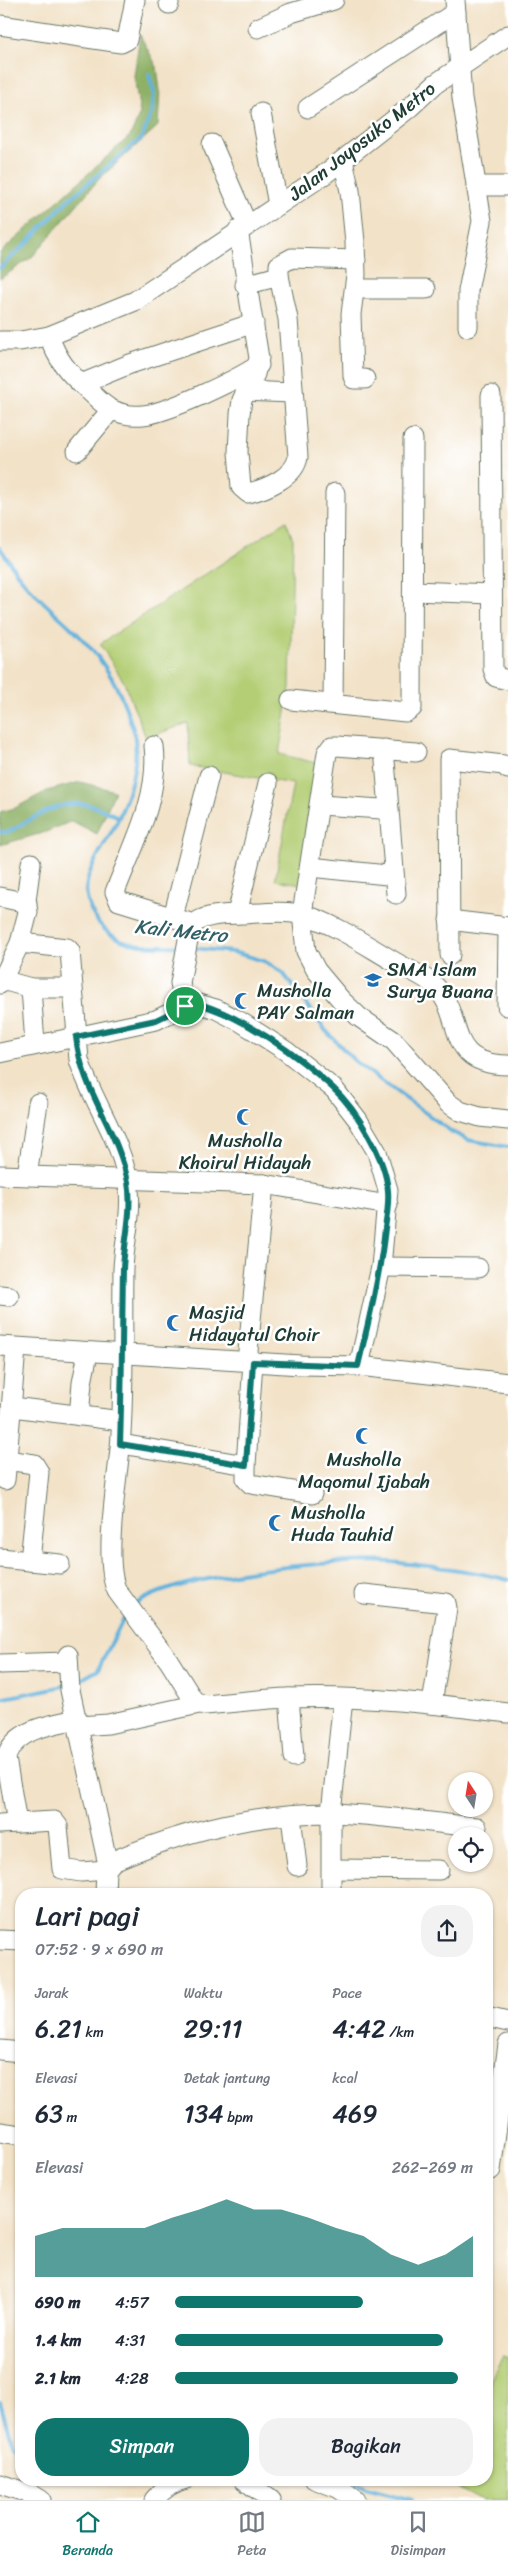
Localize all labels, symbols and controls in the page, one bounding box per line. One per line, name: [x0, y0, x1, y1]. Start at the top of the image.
street label: Jalan Joyosuko Metro: [280, 72, 443, 210]
water label: Kali Metro: [133, 909, 231, 953]
place label: SMA Islam Surya Buana: [387, 953, 493, 1008]
school or university icon: SMA Islam Surya Buana: [363, 970, 383, 990]
place label: Musholla PAY Salman: [257, 974, 354, 1029]
pin: [164, 985, 206, 1027]
mosque icon: Musholla PAY Salman: [233, 991, 253, 1011]
icon: arrive: [171, 992, 199, 1020]
mosque icon: Musholla Khoirul Hidayah: [235, 1107, 255, 1127]
place label: Musholla Khoirul Hidayah: [179, 1124, 311, 1179]
place label: Masjid Hidayatul Choir: [189, 1296, 321, 1351]
mosque icon: Masjid Hidayatul Choir: [165, 1313, 185, 1333]
mosque icon: Musholla Maqomul Ijabah: [354, 1426, 374, 1446]
place label: Musholla Maqomul Ijabah: [298, 1443, 430, 1498]
place label: Musholla Huda Tauhid: [291, 1496, 394, 1551]
mosque icon: Musholla Huda Tauhid: [267, 1513, 287, 1533]
north arrow: [448, 1772, 492, 1818]
map controls: [448, 1772, 493, 1872]
button: locate: [448, 1827, 493, 1872]
text: Lari pagi: [35, 1891, 139, 1940]
button: share: [421, 1905, 473, 1957]
text: 07:52 · 9 × 690 m: [35, 1935, 163, 1964]
text: Jarak: [35, 1981, 69, 2006]
text: Waktu: [184, 1981, 223, 2006]
text: Pace: [332, 1981, 362, 2006]
text: 6.21: [35, 2006, 82, 2051]
text: 29:11: [184, 2006, 242, 2051]
text: 4:42: [332, 2006, 386, 2051]
text: km: [82, 2020, 104, 2045]
text: /km: [386, 2020, 414, 2045]
text: Elevasi: [35, 2066, 77, 2091]
text: Detak jantung: [184, 2066, 270, 2091]
text: kcal: [332, 2066, 358, 2091]
text: 63: [35, 2091, 63, 2136]
text: 134: [184, 2091, 224, 2136]
text: 469: [332, 2091, 378, 2136]
text: m: [63, 2105, 77, 2130]
text: bpm: [224, 2105, 253, 2130]
text: Elevasi: [35, 2153, 83, 2182]
text: 262–269 m: [392, 2153, 473, 2182]
text: 690 m: [35, 2288, 80, 2317]
text: 4:57: [115, 2288, 149, 2317]
text: 1.4 km: [35, 2326, 82, 2355]
text: 4:31: [115, 2326, 145, 2355]
text: 2.1 km: [35, 2364, 81, 2393]
text: 4:28: [115, 2364, 149, 2393]
button: Simpan: [35, 2418, 249, 2476]
button: Bagikan: [259, 2418, 473, 2476]
tab: Beranda: [62, 2508, 113, 2563]
tab: Peta: [237, 2508, 266, 2563]
tab: Disimpan: [391, 2508, 446, 2563]

